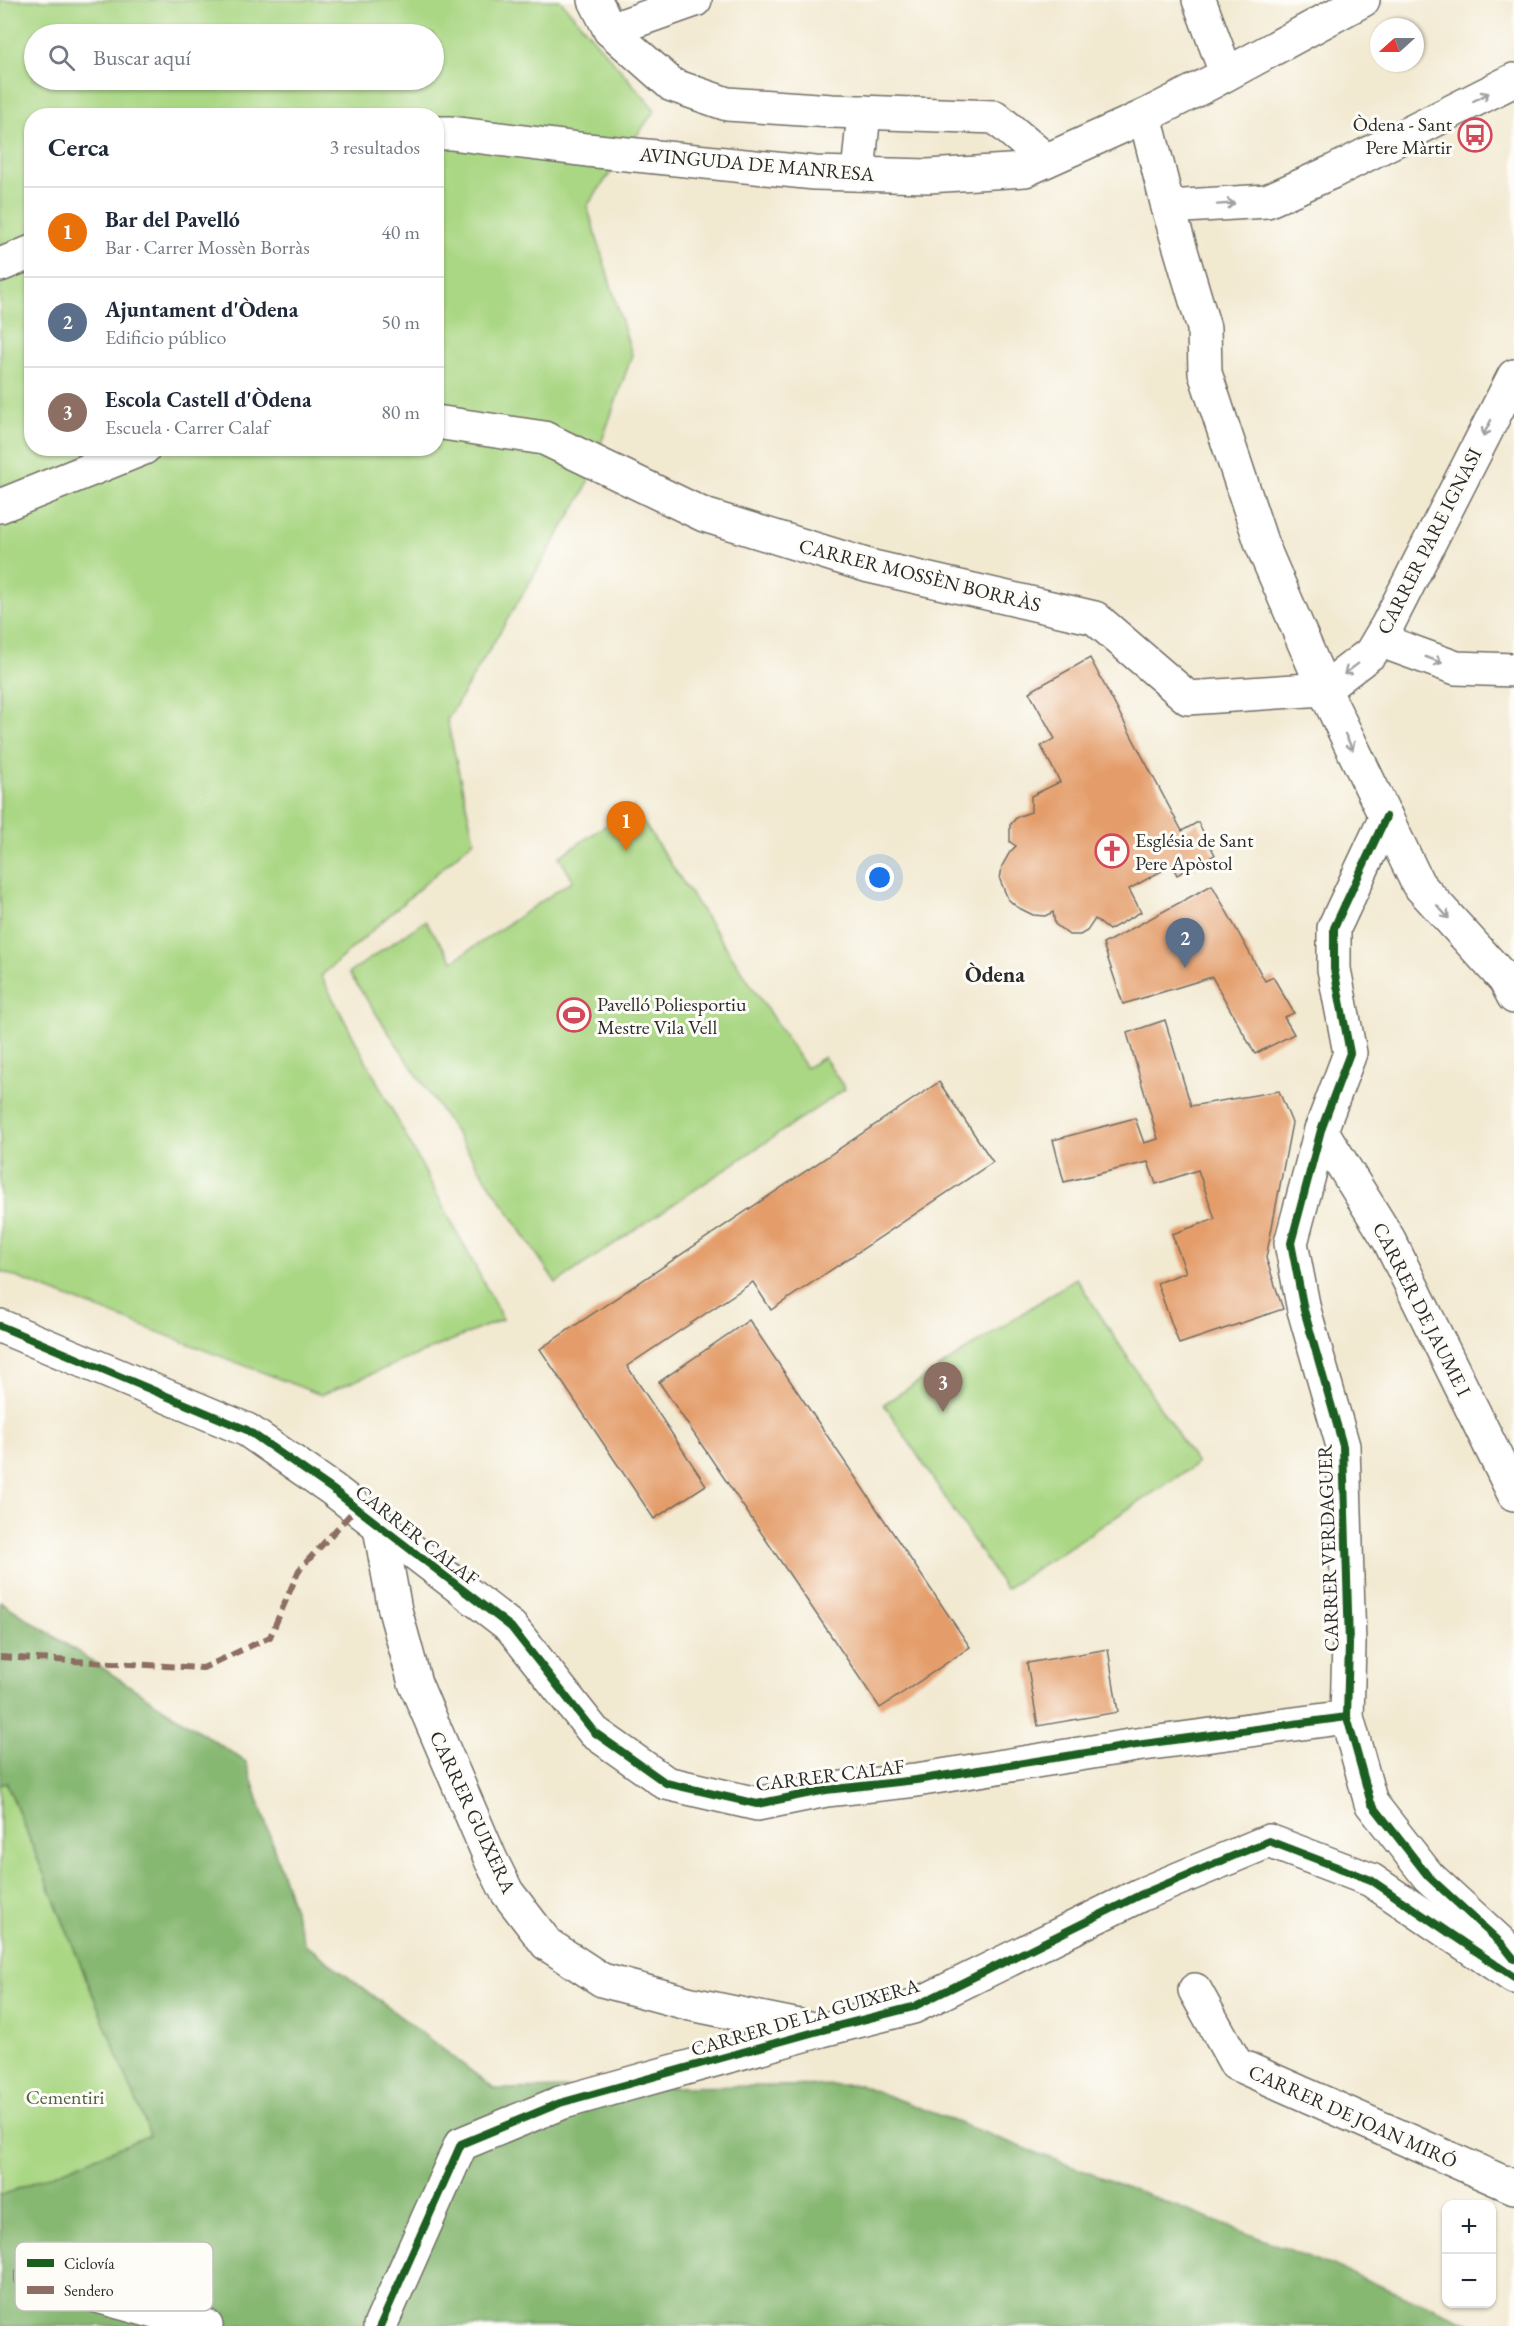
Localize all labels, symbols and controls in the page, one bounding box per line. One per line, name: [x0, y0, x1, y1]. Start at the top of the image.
north arrow: [1370, 18, 1424, 72]
search box: [24, 24, 444, 90]
icon: search: [45, 41, 78, 74]
text: Buscar aquí: [93, 43, 191, 72]
one-way arrow: [1472, 91, 1490, 102]
place label: Òdena - Sant Pere Màrtir: [1353, 111, 1453, 160]
bus stop icon: Òdena - Sant Pere Màrtir: [1457, 117, 1493, 153]
text: Cerca: [48, 130, 109, 164]
text: 3 resultados: [329, 134, 420, 160]
street label: AVINGUDA DE MANRESA: [638, 141, 876, 187]
one-way arrow: [1216, 198, 1236, 209]
text: Bar del Pavelló: [105, 205, 240, 234]
text: 1: [62, 219, 73, 245]
text: 40 m: [381, 219, 420, 245]
text: Bar · Carrer Mossèn Borràs: [105, 234, 310, 260]
text: Ajuntament d'Òdena: [105, 295, 298, 324]
text: 2: [62, 309, 73, 335]
text: 50 m: [381, 309, 420, 335]
text: Edificio público: [105, 324, 226, 350]
text: Escola Castell d'Òdena: [105, 385, 312, 414]
text: 3: [62, 399, 73, 425]
text: 80 m: [381, 399, 420, 425]
text: Escuela · Carrer Calaf: [105, 414, 269, 440]
one-way arrow: [1481, 419, 1493, 437]
street label: CARRER PARE IGNASI: [1371, 443, 1487, 639]
street label: CARRER MOSSÈN BORRÀS: [796, 532, 1044, 618]
one-way arrow: [1424, 655, 1442, 666]
one-way arrow: [1343, 662, 1359, 675]
one-way arrow: [1344, 732, 1356, 750]
pin: 1: [606, 802, 646, 851]
place label: Església de Sant Pere Apòstol: [1135, 827, 1254, 876]
church icon: Església de Sant Pere Apòstol: [1094, 833, 1130, 869]
your location: [865, 863, 894, 892]
one-way arrow: [1436, 904, 1450, 919]
pin: 2: [1166, 918, 1204, 968]
district label: Òdena: [965, 960, 1025, 989]
place label: Pavelló Poliesportiu Mestre Vila Vell: [597, 991, 747, 1040]
sports icon: Pavelló Poliesportiu Mestre Vila Vell: [556, 997, 592, 1033]
street label: CARRER DE JAUME I: [1367, 1218, 1477, 1401]
pin: 3: [924, 1362, 962, 1412]
street label: CARRER VERDAGUER: [1311, 1443, 1345, 1652]
street label: CARRER CALAF: [350, 1479, 484, 1591]
street label: CARRER GUIXERA: [424, 1726, 522, 1898]
street label: CARRER CALAF: [754, 1753, 906, 1797]
street label: CARRER DE LA GUIXERA: [688, 1972, 922, 2062]
street label: CARRER DE JOAN MIRÓ: [1245, 2058, 1461, 2174]
park label: Cementiri: [26, 2084, 104, 2110]
map controls: [1442, 2200, 1496, 2308]
button: +: [1442, 2200, 1496, 2254]
legend: [15, 2242, 213, 2311]
text: Ciclovía: [64, 2253, 115, 2274]
button: −: [1442, 2254, 1496, 2308]
text: Sendero: [64, 2280, 114, 2301]

